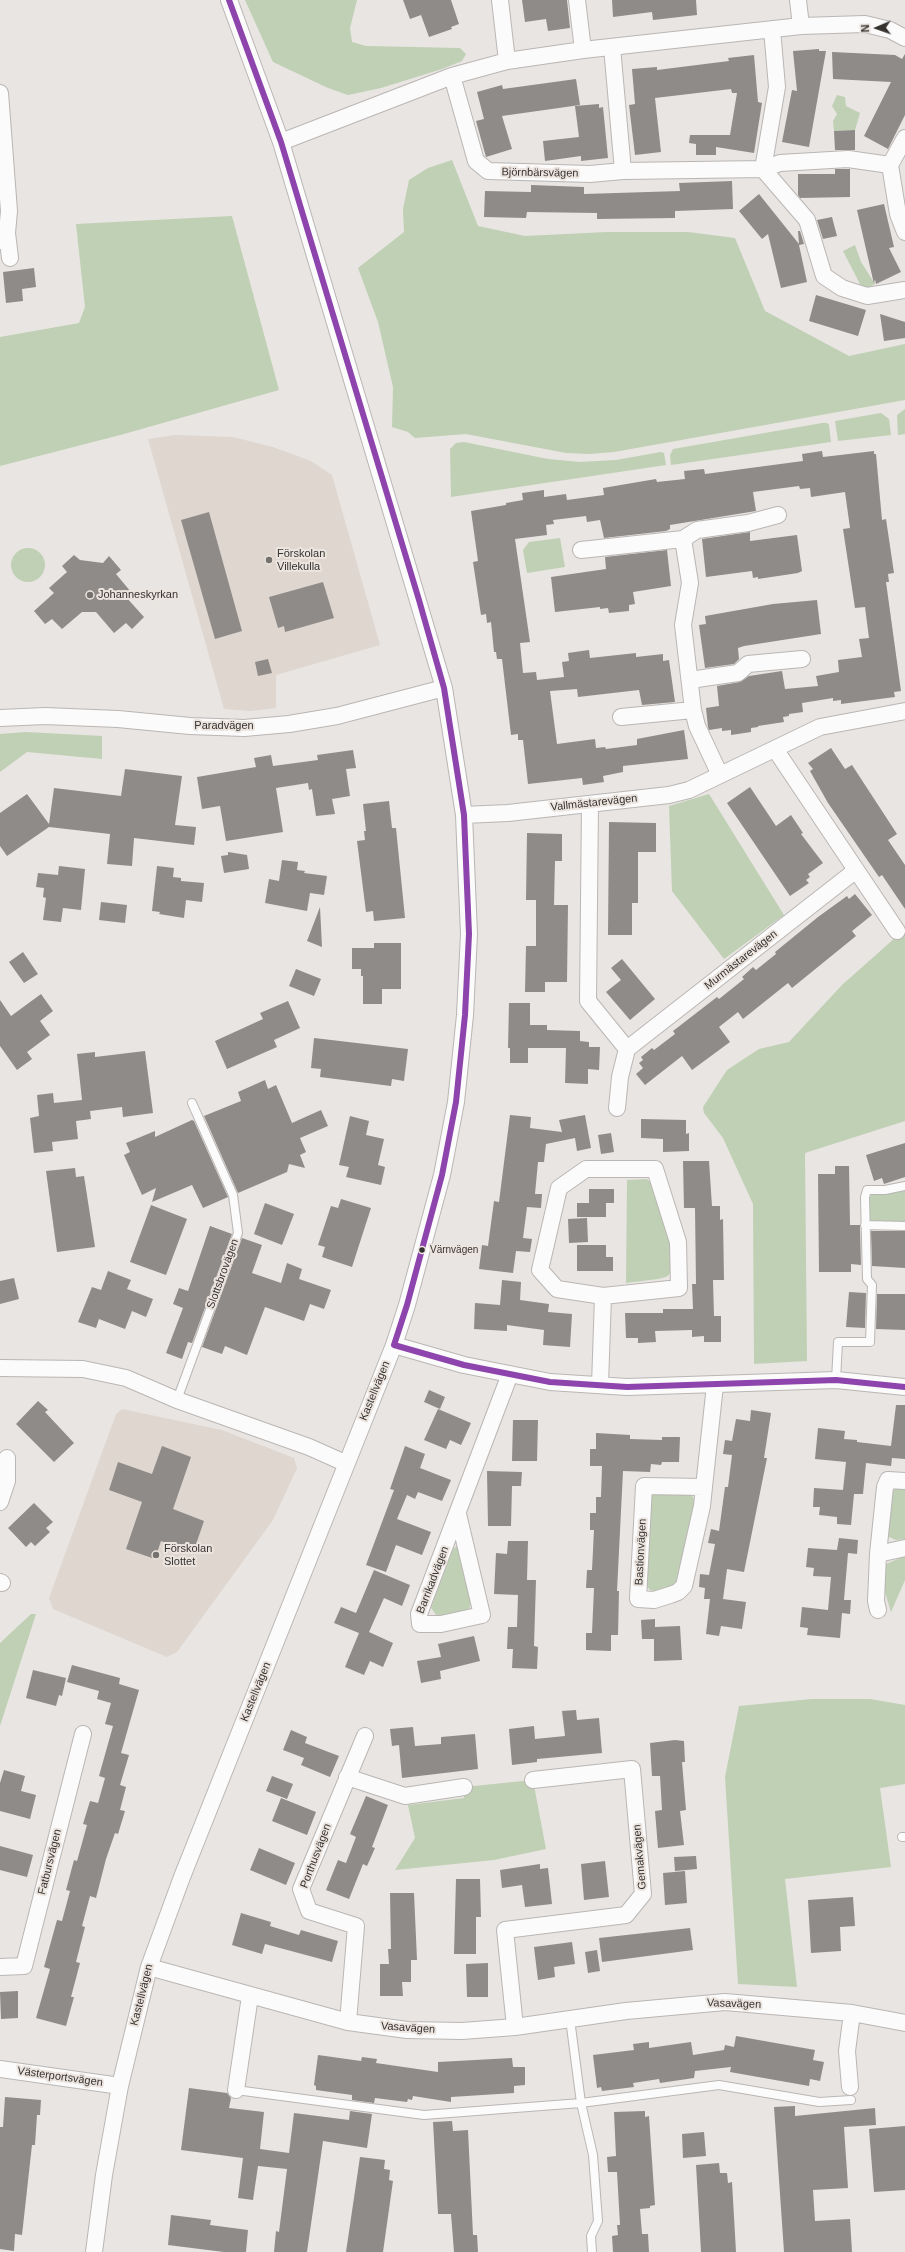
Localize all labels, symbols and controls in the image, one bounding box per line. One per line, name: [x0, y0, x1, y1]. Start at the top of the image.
north arrow: [857, 8, 897, 48]
text: N: [859, 24, 871, 33]
street label: Björnbärsvägen: [501, 166, 579, 180]
place label: Förskolan Villekulla: [277, 547, 325, 573]
marker: Förskolan Villekulla: [264, 555, 274, 565]
place label: Johanneskyrkan: [98, 588, 178, 602]
marker: Johanneskyrkan: [85, 590, 95, 600]
street label: Paradvägen: [194, 719, 254, 733]
street label: Vallmästarevägen: [550, 792, 638, 814]
street label: Murmästarevägen: [702, 928, 780, 992]
street label: Slottsbrovägen: [204, 1237, 242, 1311]
place label: Värnvägen: [430, 1244, 478, 1256]
marker: Värnvägen: [417, 1245, 427, 1255]
street label: Kastellvägen: [357, 1359, 393, 1423]
street label: Bastionvägen: [633, 1518, 649, 1586]
place label: Förskolan Slottet: [164, 1542, 212, 1568]
street label: Barrikadvägen: [414, 1545, 452, 1615]
marker: Förskolan Slottet: [151, 1550, 161, 1560]
street label: Kastellvägen: [238, 1660, 274, 1724]
street label: Porthusvägen: [298, 1822, 334, 1890]
street label: Gemakvägen: [631, 1824, 649, 1890]
street label: Fatbursvägen: [35, 1828, 65, 1896]
street label: Kastellvägen: [128, 1963, 156, 2027]
street label: Vasavägen: [707, 1996, 761, 2012]
street label: Vasavägen: [380, 2020, 436, 2036]
street label: Västerportsvägen: [16, 2064, 104, 2090]

